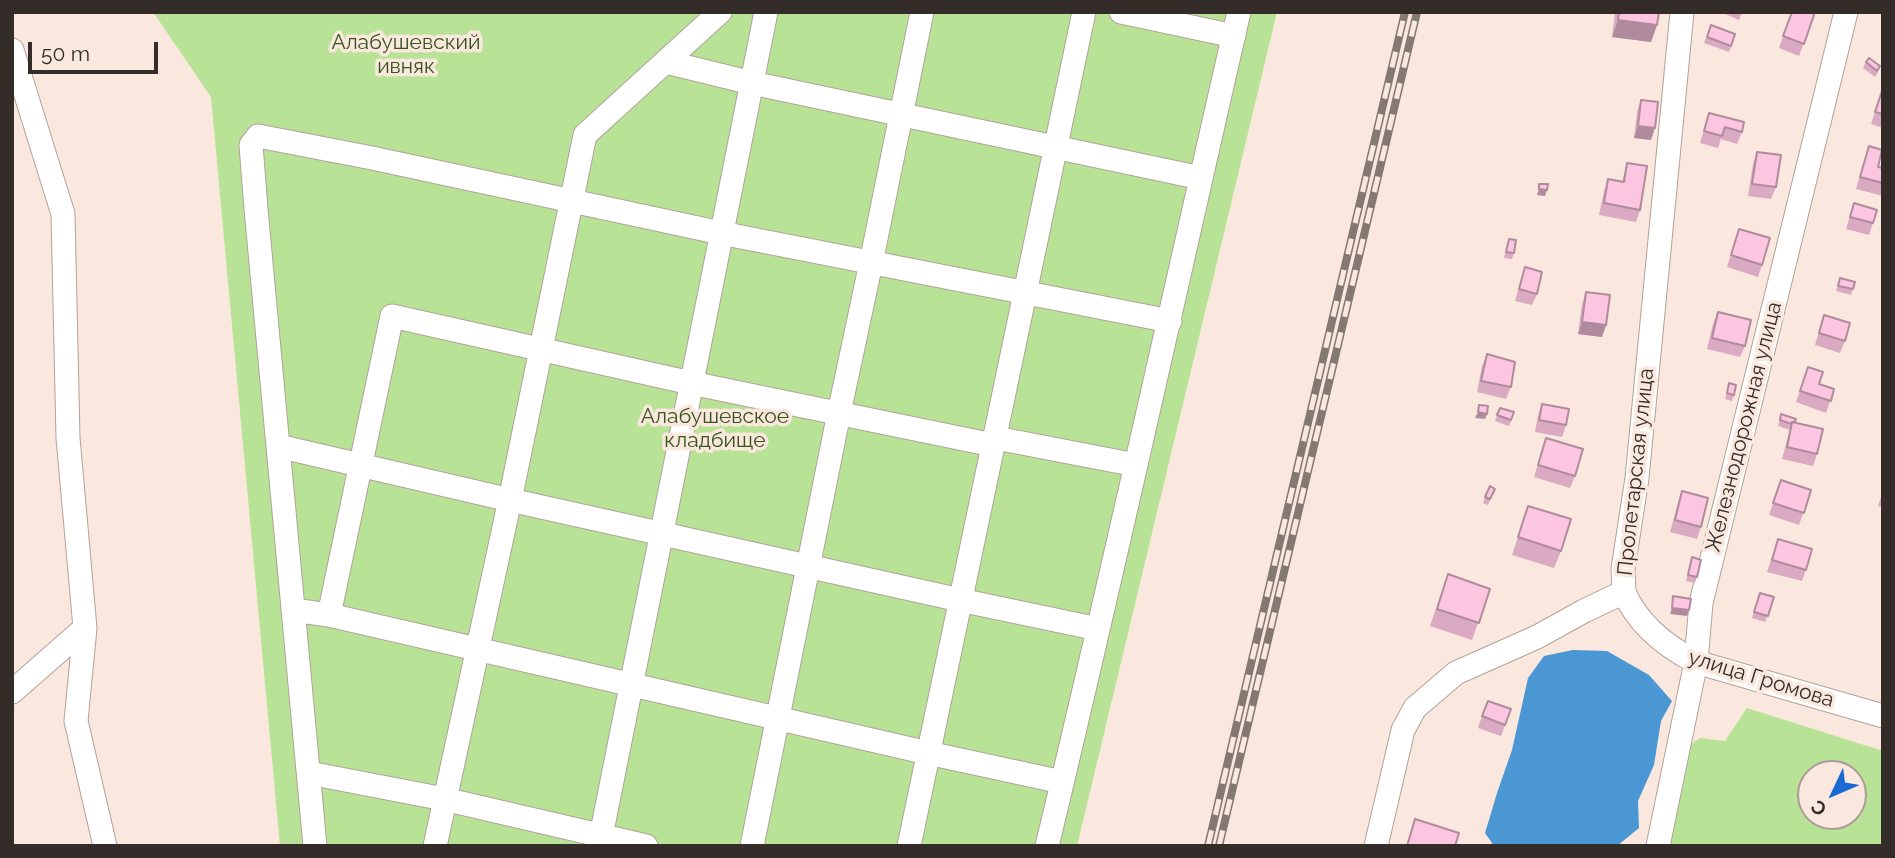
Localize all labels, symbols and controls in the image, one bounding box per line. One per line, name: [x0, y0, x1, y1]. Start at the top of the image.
scale bar: [32, 28, 161, 72]
park label: Алабушевский ивняк: [331, 30, 481, 80]
text: 50 m: [41, 41, 90, 66]
street label: Железнодорожная улица: [1701, 299, 1787, 555]
street label: Пролетарская улица: [1613, 367, 1659, 577]
park label: Алабушевское кладбище: [641, 404, 789, 454]
street label: улица Громова: [1685, 645, 1837, 713]
north arrow: [1797, 760, 1867, 830]
text: С: [1806, 796, 1831, 821]

